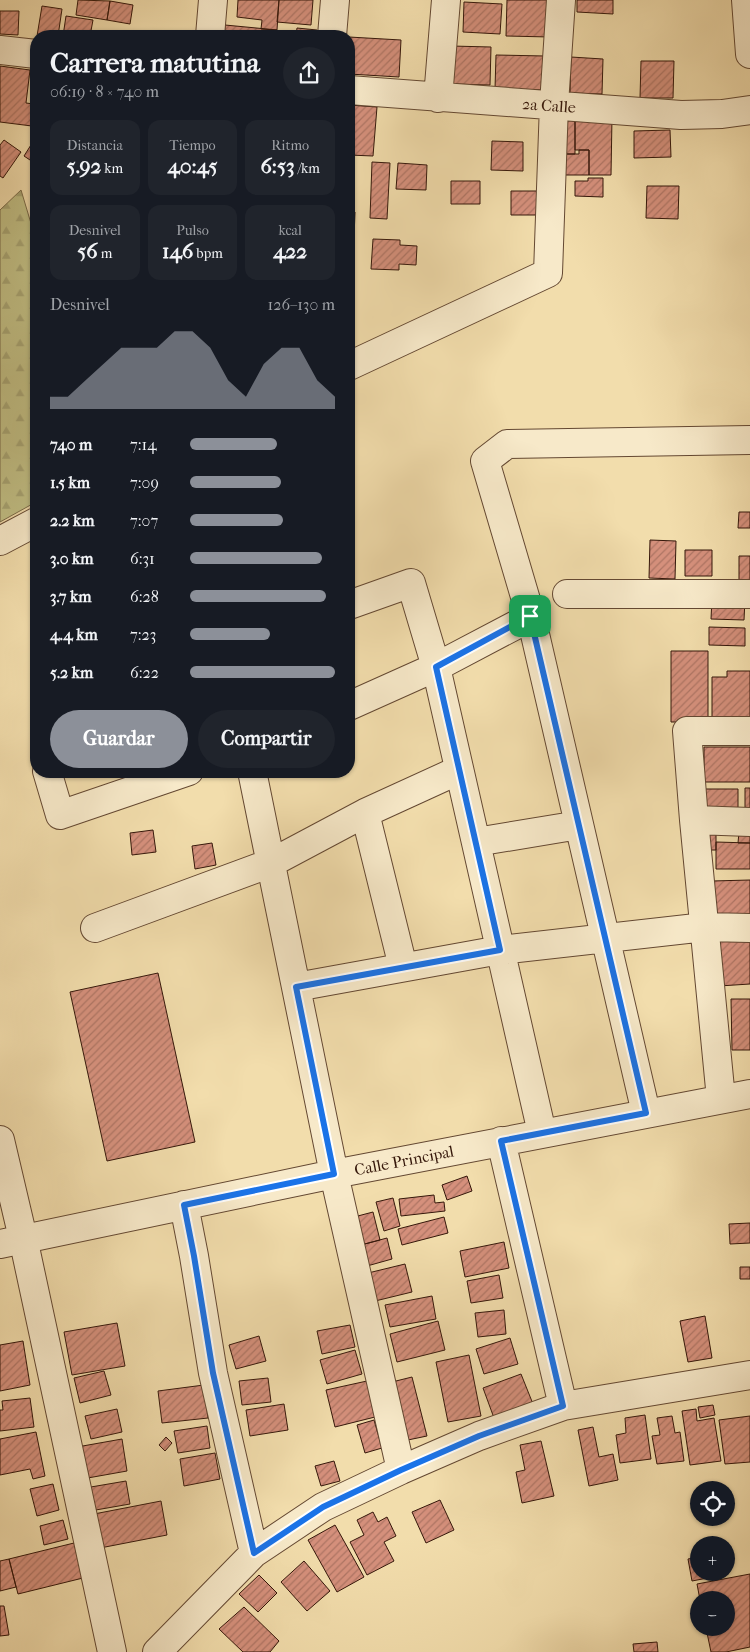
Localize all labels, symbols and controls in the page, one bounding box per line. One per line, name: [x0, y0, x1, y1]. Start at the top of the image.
text: Carrera matutina: [50, 46, 260, 79]
button: share: [283, 47, 335, 99]
text: 06:19 · 8 × 740 m: [50, 82, 159, 101]
street label: 2a Calle: [521, 94, 577, 117]
text: Distancia: [67, 137, 123, 154]
text: Tiempo: [169, 137, 216, 154]
text: Ritmo: [271, 137, 309, 154]
text: 5.92: [67, 154, 101, 178]
text: 40:45: [167, 154, 217, 178]
text: 6:53: [260, 154, 295, 178]
text: km: [101, 160, 123, 177]
text: /km: [295, 160, 320, 177]
text: Desnivel: [69, 222, 121, 239]
text: Pulso: [176, 222, 209, 239]
text: kcal: [278, 222, 302, 239]
text: 56: [77, 239, 98, 263]
text: 146: [162, 239, 193, 263]
text: 422: [273, 239, 307, 263]
text: m: [98, 245, 112, 262]
text: bpm: [193, 245, 223, 262]
text: Desnivel: [50, 295, 110, 314]
text: 126–130 m: [268, 295, 335, 314]
text: 740 m: [50, 435, 92, 454]
text: 7:14: [130, 435, 157, 454]
text: 1.5 km: [50, 473, 90, 492]
text: 7:09: [130, 473, 159, 492]
text: 2.2 km: [50, 511, 95, 530]
text: 7:07: [130, 511, 158, 530]
text: 3.0 km: [50, 549, 93, 568]
text: 6:31: [130, 549, 155, 568]
text: 3.7 km: [50, 587, 91, 606]
text: 6:28: [130, 587, 159, 606]
pin: [509, 595, 551, 637]
icon: arrive: [516, 602, 544, 630]
text: 4.4 km: [50, 625, 98, 644]
text: 7:23: [130, 625, 156, 644]
text: 5.2 km: [50, 663, 93, 682]
text: 6:22: [130, 663, 159, 682]
button: Guardar: [50, 710, 188, 768]
button: Compartir: [198, 710, 335, 768]
street label: Calle Principal: [353, 1141, 456, 1179]
map controls: [690, 1481, 735, 1636]
button: locate: [690, 1481, 735, 1526]
button: +: [690, 1536, 735, 1581]
button: −: [690, 1591, 735, 1636]

